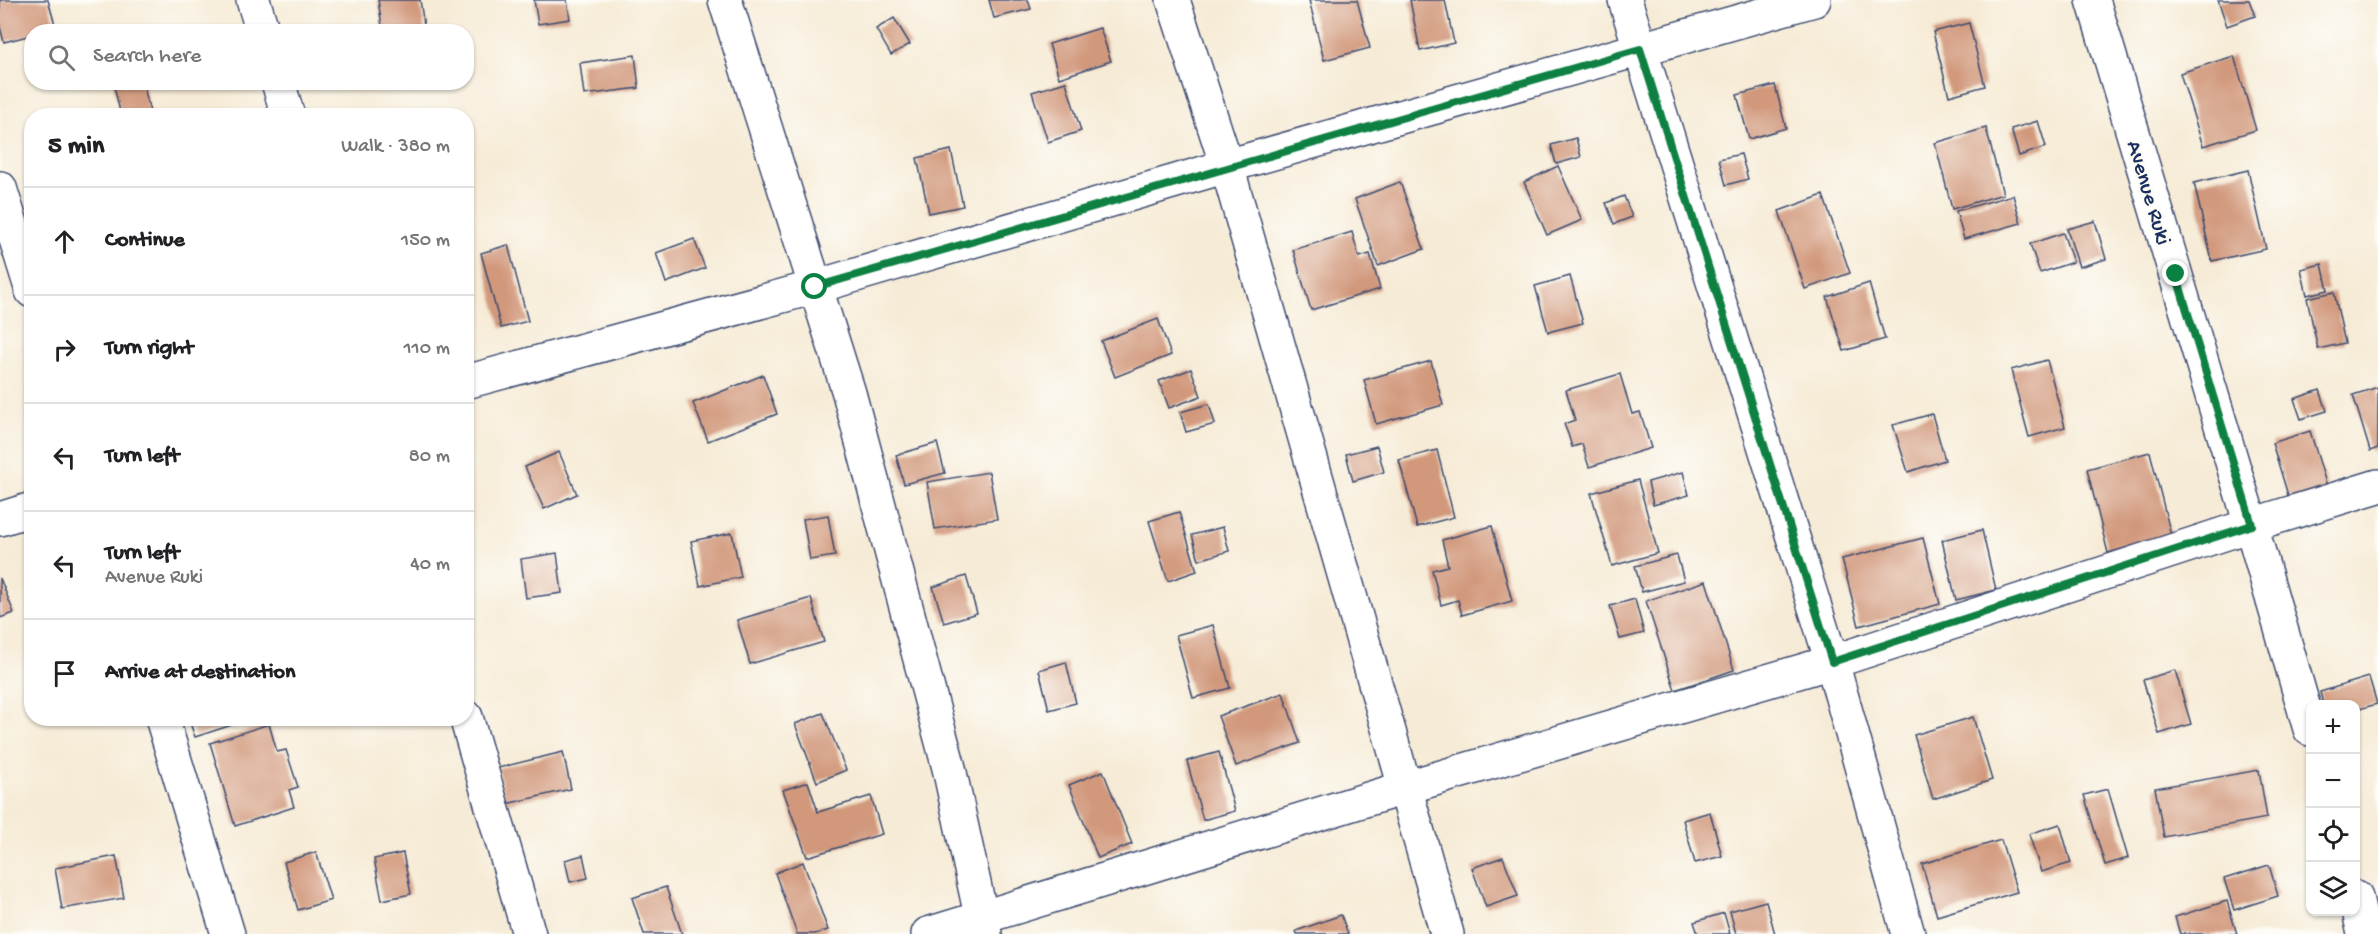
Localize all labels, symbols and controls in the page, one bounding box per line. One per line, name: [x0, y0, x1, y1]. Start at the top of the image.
search box: [24, 24, 474, 90]
icon: search: [45, 41, 78, 74]
text: Search here: [93, 44, 201, 70]
text: 5 min: [48, 132, 104, 163]
text: Walk · 380 m: [341, 136, 450, 159]
street label: Avenue Ruki: [2119, 138, 2175, 249]
icon: ahead: [48, 225, 81, 258]
text: Continue: [105, 228, 185, 254]
text: 150 m: [401, 230, 450, 253]
route end: [2162, 260, 2188, 286]
route start: [801, 273, 827, 299]
icon: right: [48, 333, 81, 366]
text: Turn right: [105, 336, 193, 362]
text: 110 m: [404, 338, 450, 361]
icon: left: [48, 441, 81, 474]
text: Turn left: [105, 444, 179, 470]
text: 80 m: [409, 446, 450, 469]
text: Turn left: [105, 541, 179, 567]
icon: left: [48, 549, 81, 582]
text: 40 m: [410, 554, 450, 577]
text: Avenue Ruki: [105, 567, 203, 590]
icon: arrive: [48, 657, 81, 690]
text: Arrive at destination: [105, 660, 295, 686]
map controls: [2306, 700, 2360, 916]
button: +: [2306, 700, 2360, 754]
button: −: [2306, 754, 2360, 808]
button: locate: [2306, 808, 2360, 862]
button: layers: [2306, 862, 2360, 916]

